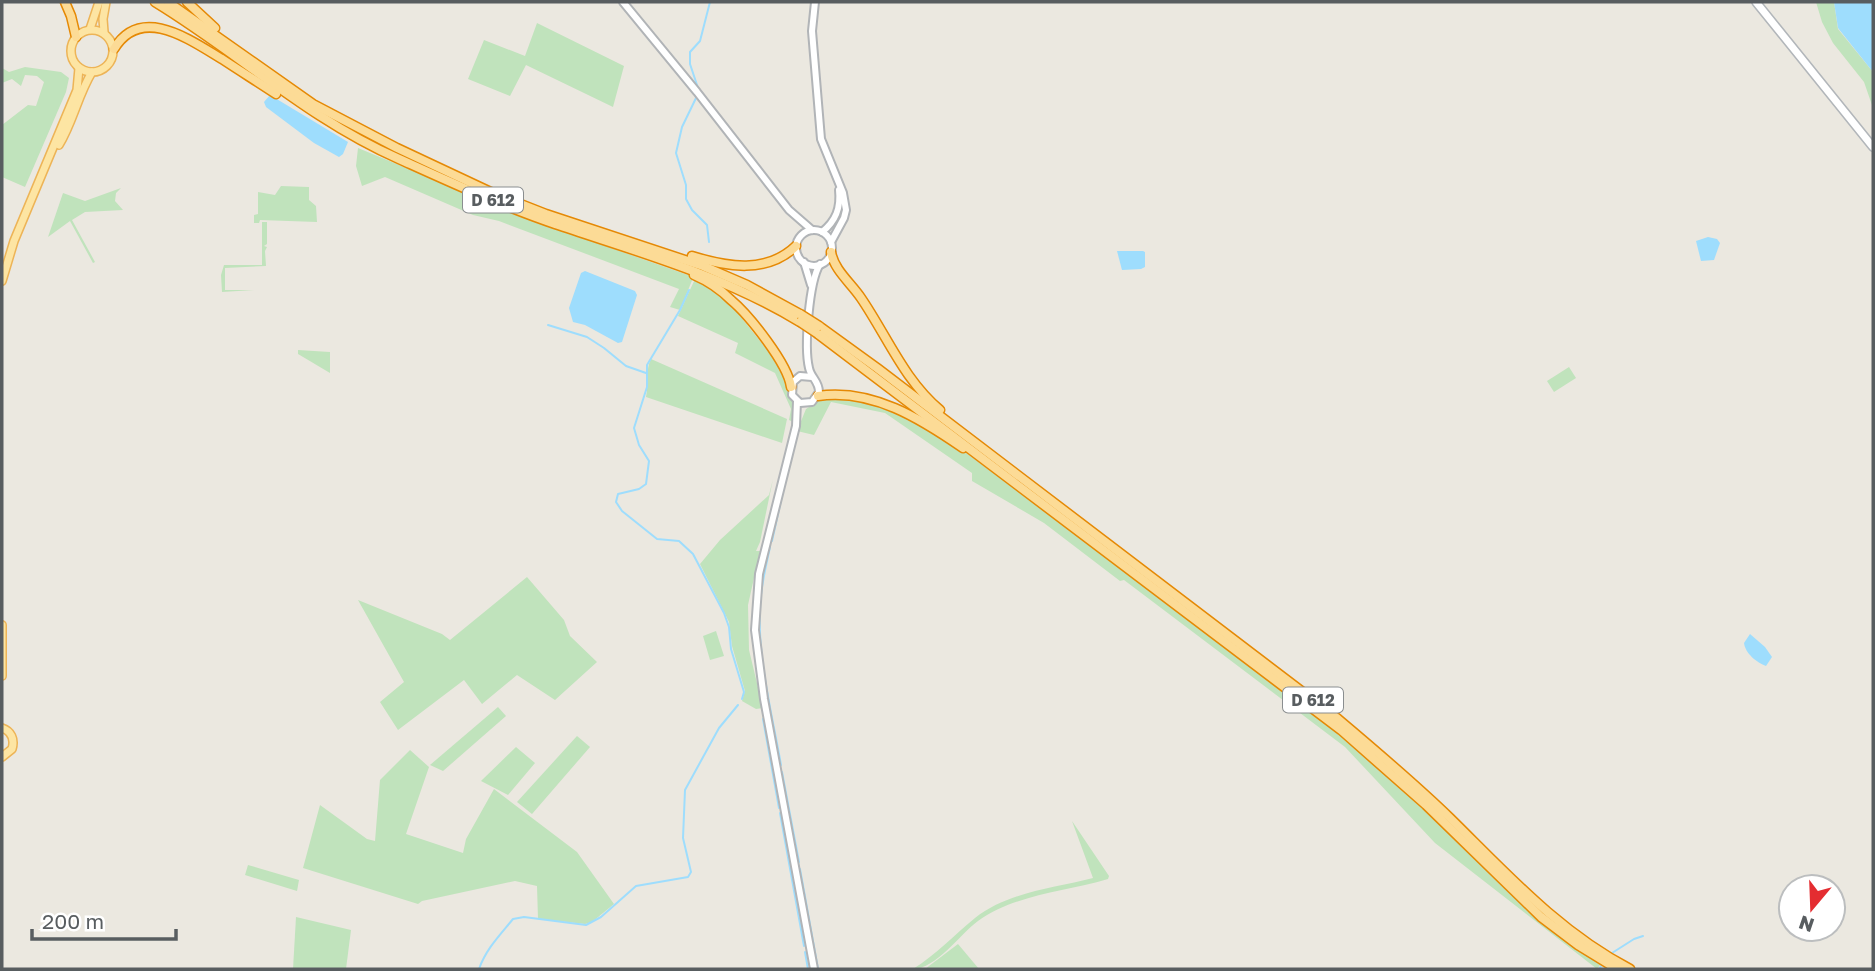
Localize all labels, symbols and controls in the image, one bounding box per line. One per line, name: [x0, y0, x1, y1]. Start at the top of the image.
road number: D 612: [463, 188, 523, 212]
road number: D 612: [1283, 688, 1343, 712]
north arrow: [1777, 873, 1847, 943]
scale bar: [32, 898, 175, 942]
text: 200 m: [42, 908, 104, 934]
text: N: [1796, 911, 1817, 938]

